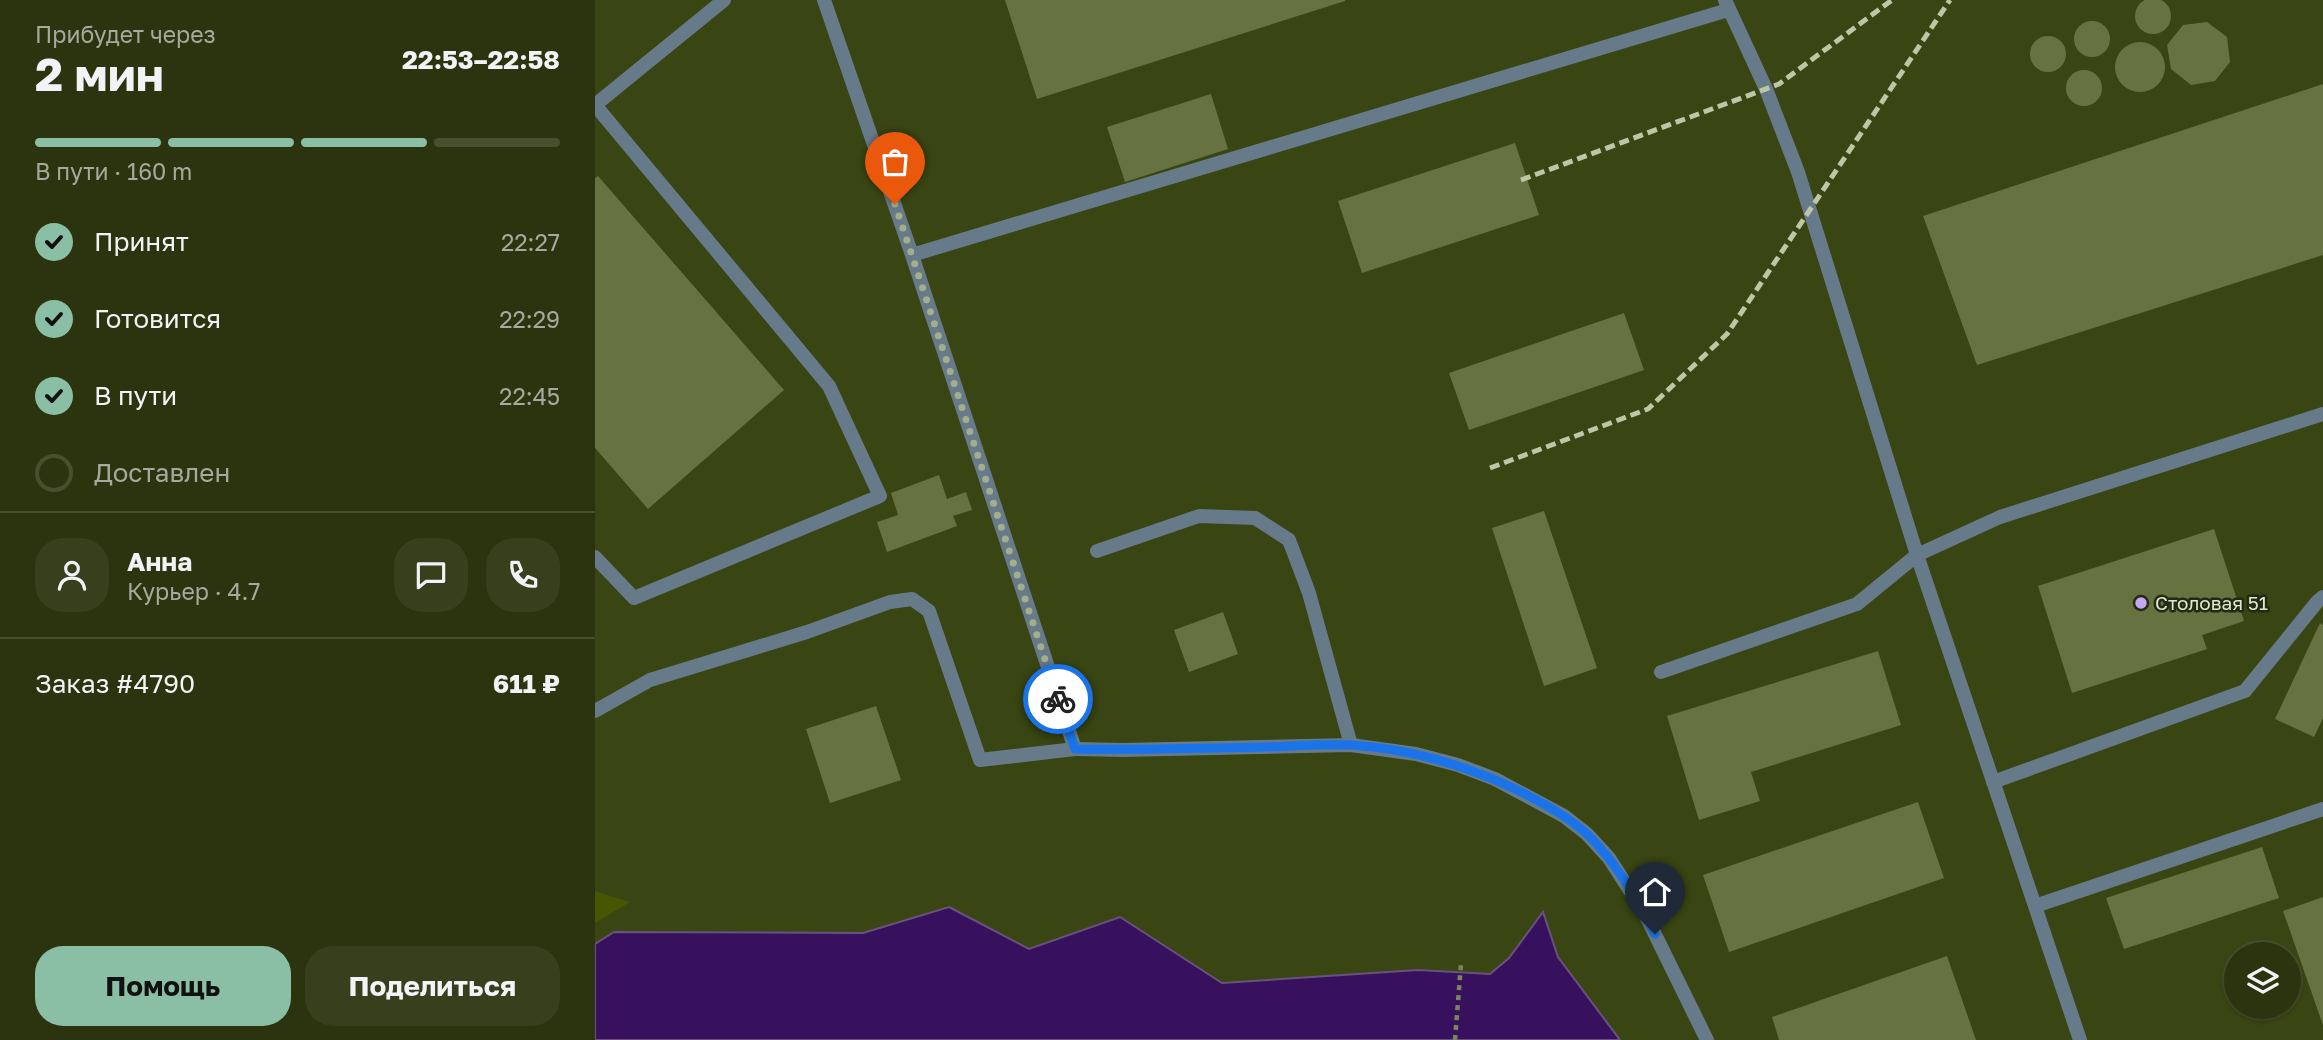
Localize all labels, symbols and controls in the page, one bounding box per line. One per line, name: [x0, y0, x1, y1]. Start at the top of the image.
text: Прибудет через: [35, 20, 216, 48]
text: 22:53–22:58: [402, 44, 560, 75]
text: 2 мин: [35, 46, 164, 101]
pin: [865, 132, 925, 204]
icon: bag: [876, 143, 914, 181]
text: В пути · 160 m: [35, 157, 192, 185]
icon: check: [35, 223, 73, 261]
text: Принят: [94, 226, 189, 257]
text: 22:27: [501, 228, 560, 256]
icon: check: [35, 300, 73, 338]
text: Готовится: [94, 303, 221, 334]
text: 22:29: [499, 305, 560, 333]
icon: check: [35, 377, 73, 415]
text: В пути: [94, 380, 177, 411]
text: 22:45: [499, 382, 560, 410]
text: Доставлен: [94, 457, 230, 488]
button: person: [35, 538, 109, 612]
button: chat: [394, 538, 468, 612]
button: phone: [486, 538, 560, 612]
text: Анна: [127, 546, 192, 577]
text: Курьер · 4.7: [127, 577, 261, 605]
place label: Столовая 51: [2155, 591, 2268, 614]
marker: Столовая 51: [2133, 595, 2149, 611]
courier: [1023, 664, 1093, 734]
text: Заказ #4790: [35, 668, 195, 699]
text: 611 ₽: [493, 668, 560, 699]
icon: bike: [1039, 680, 1077, 718]
pin: [1625, 862, 1685, 934]
icon: home: [1636, 873, 1674, 911]
map controls: [2224, 942, 2301, 1019]
button: layers: [2224, 942, 2301, 1019]
button: Помощь: [35, 946, 291, 1026]
button: Поделиться: [305, 946, 560, 1026]

